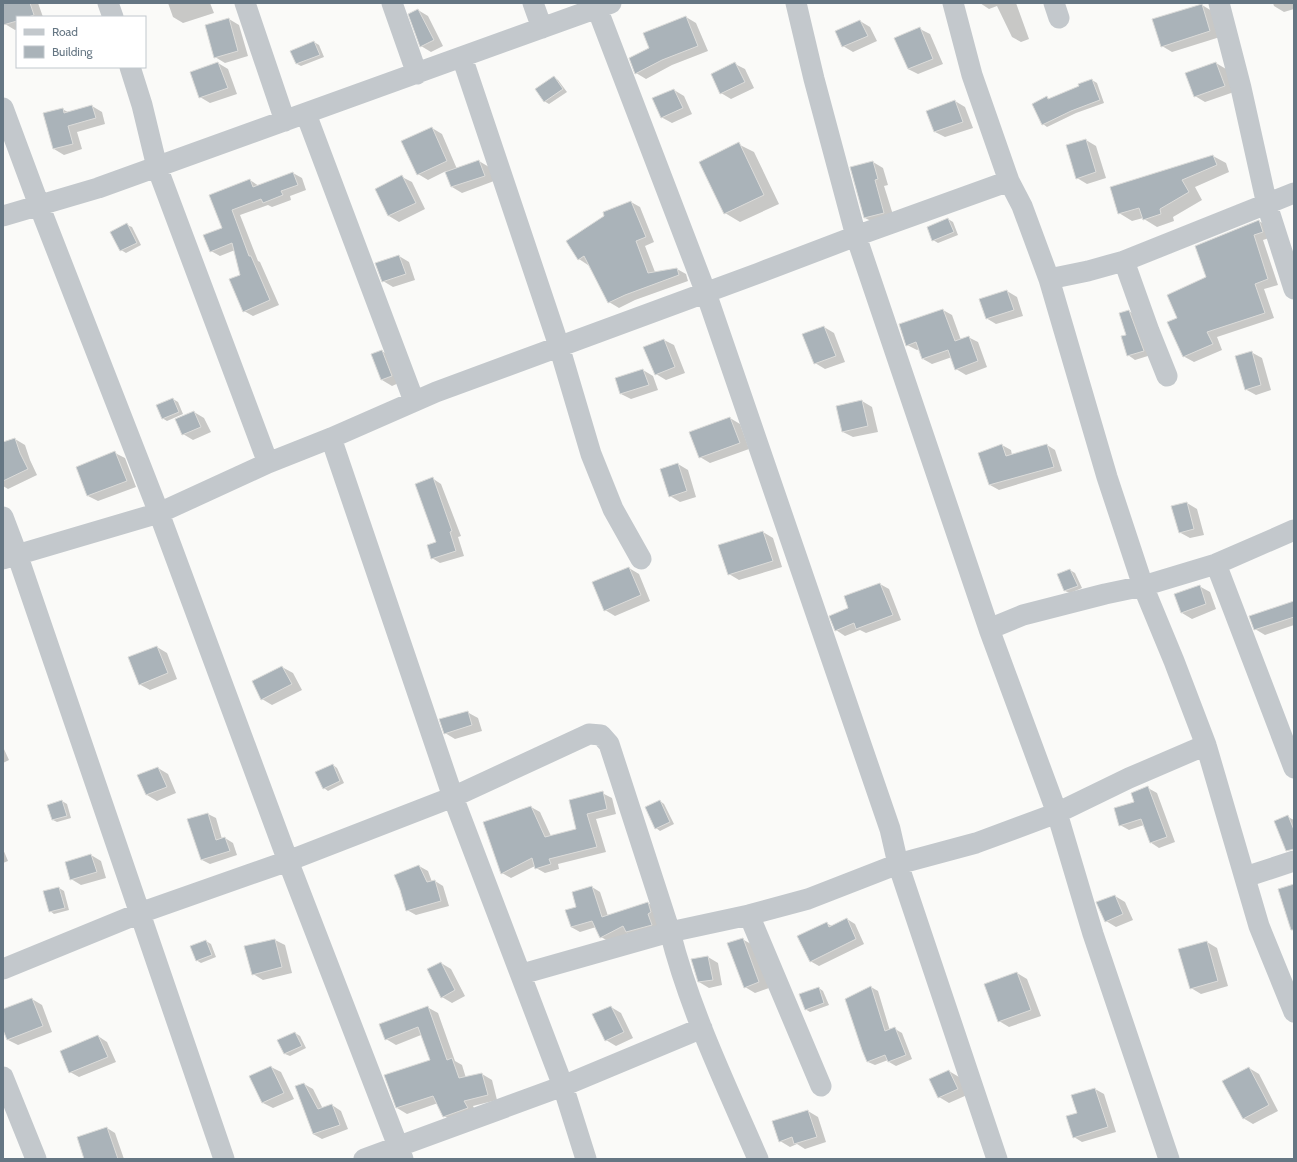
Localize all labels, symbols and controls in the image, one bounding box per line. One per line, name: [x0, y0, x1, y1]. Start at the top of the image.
legend: [16, 16, 146, 68]
text: Road: [52, 24, 78, 39]
text: Building: [52, 44, 94, 59]

